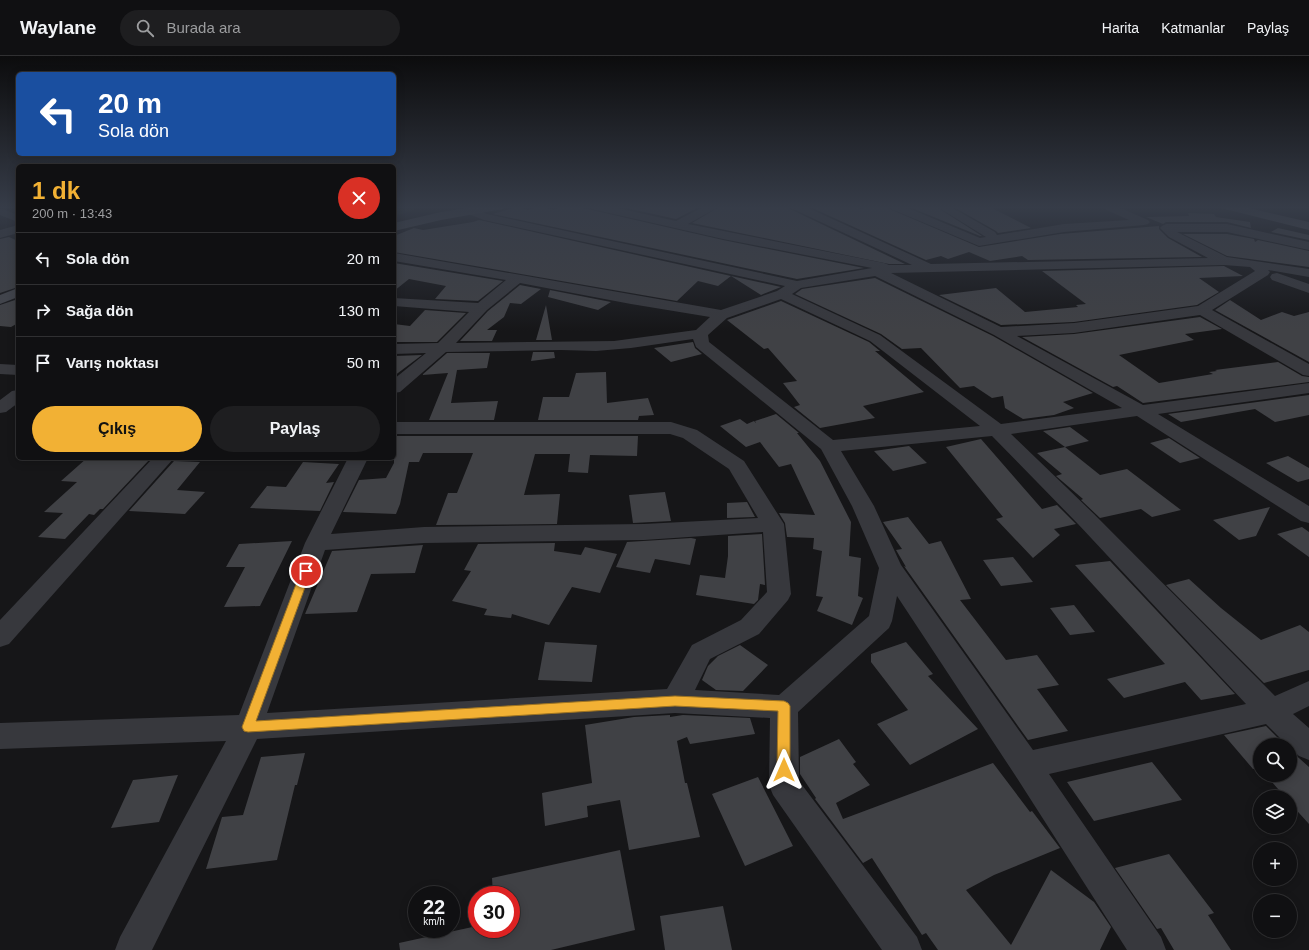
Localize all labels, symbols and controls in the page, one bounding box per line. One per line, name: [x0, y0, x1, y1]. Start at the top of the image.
search box: [120, 10, 400, 46]
text: Waylane: [20, 17, 96, 38]
icon: search: [134, 17, 156, 39]
text: Burada ara: [166, 19, 241, 36]
text: Harita: [1102, 20, 1139, 36]
text: Katmanlar: [1161, 20, 1225, 36]
text: Paylaş: [1247, 20, 1289, 36]
icon: left: [32, 88, 84, 140]
text: 20 m: [98, 88, 162, 119]
text: Sola dön: [98, 121, 169, 141]
text: 1 dk: [32, 177, 80, 204]
button: close: [338, 177, 380, 219]
text: 200 m · 13:43: [32, 206, 112, 221]
icon: left: [32, 248, 54, 270]
text: Sola dön: [66, 250, 129, 267]
text: 20 m: [347, 250, 380, 267]
icon: right: [32, 300, 54, 322]
text: Sağa dön: [66, 302, 134, 319]
text: 130 m: [338, 302, 380, 319]
icon: arrive: [32, 352, 54, 374]
text: Varış noktası: [66, 354, 159, 371]
text: 50 m: [347, 354, 380, 371]
button: Çıkış: [32, 406, 202, 452]
button: Paylaş: [210, 406, 380, 452]
pin: [289, 554, 323, 588]
icon: arrive: [295, 560, 317, 582]
map controls: [1253, 738, 1297, 938]
button: search: [1253, 738, 1297, 782]
position arrow: [763, 749, 805, 791]
button: layers: [1253, 790, 1297, 834]
button: +: [1253, 842, 1297, 886]
speed limit sign: 30: [468, 886, 520, 938]
button: −: [1253, 894, 1297, 938]
text: 22: [423, 896, 445, 918]
text: km/h: [423, 916, 445, 927]

